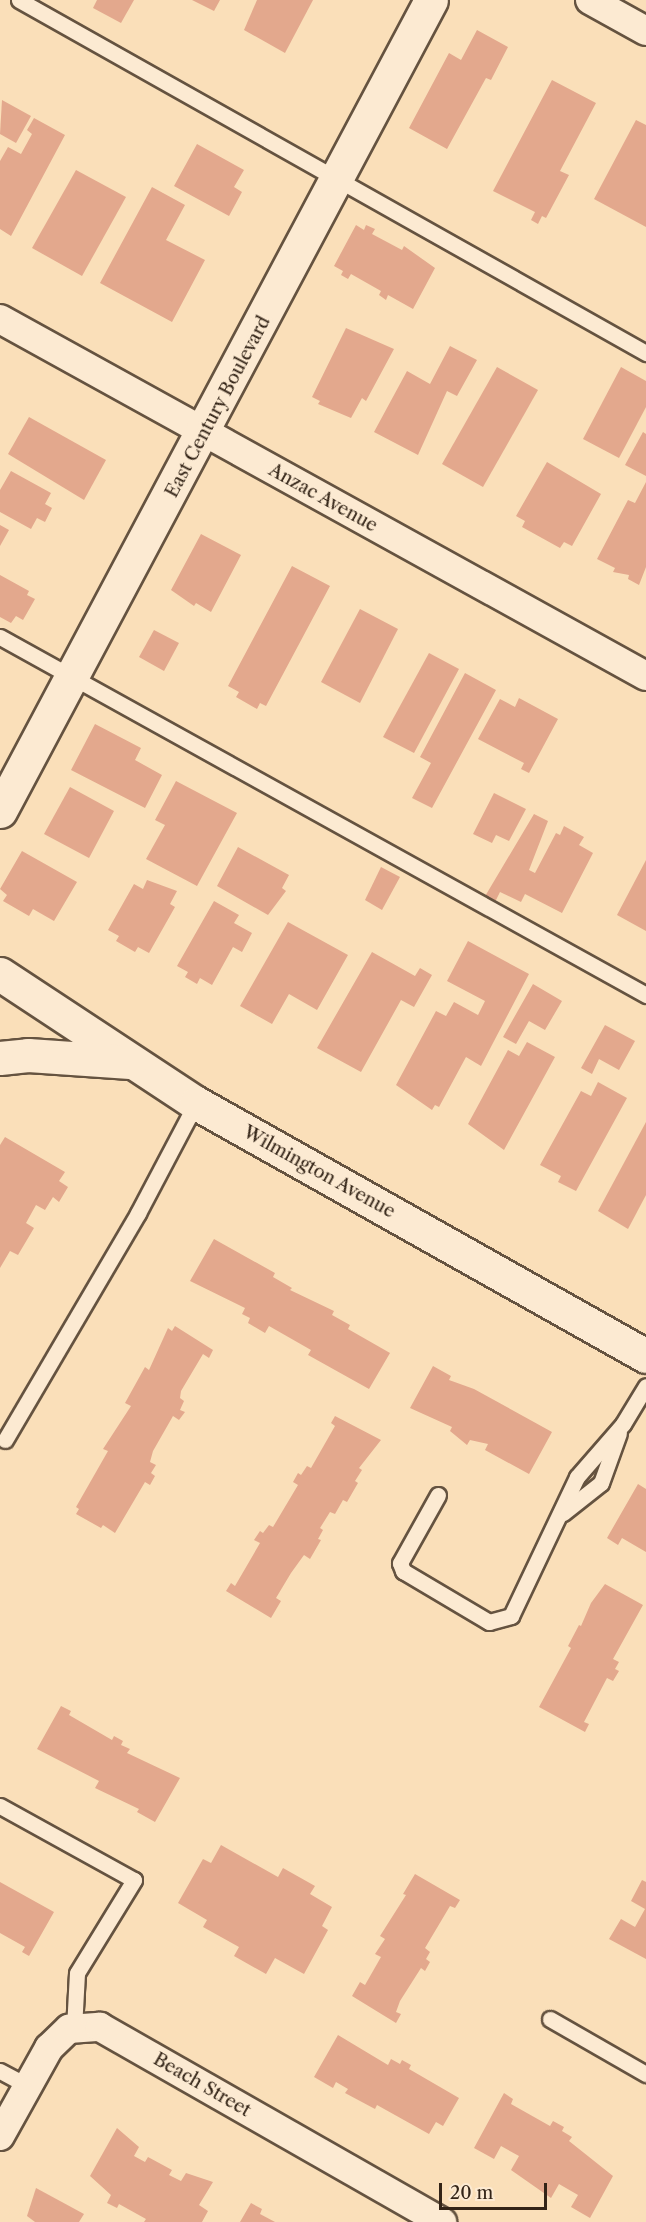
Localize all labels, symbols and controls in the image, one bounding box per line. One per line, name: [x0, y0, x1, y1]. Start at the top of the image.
street label: East Century Boulevard: [161, 312, 275, 502]
street label: Anzac Avenue: [265, 459, 381, 537]
street label: Wilmington Avenue: [239, 1121, 399, 1223]
street label: Beach Street: [150, 2048, 254, 2122]
scale bar: [442, 2171, 550, 2209]
text: 20 m: [450, 2182, 493, 2204]

